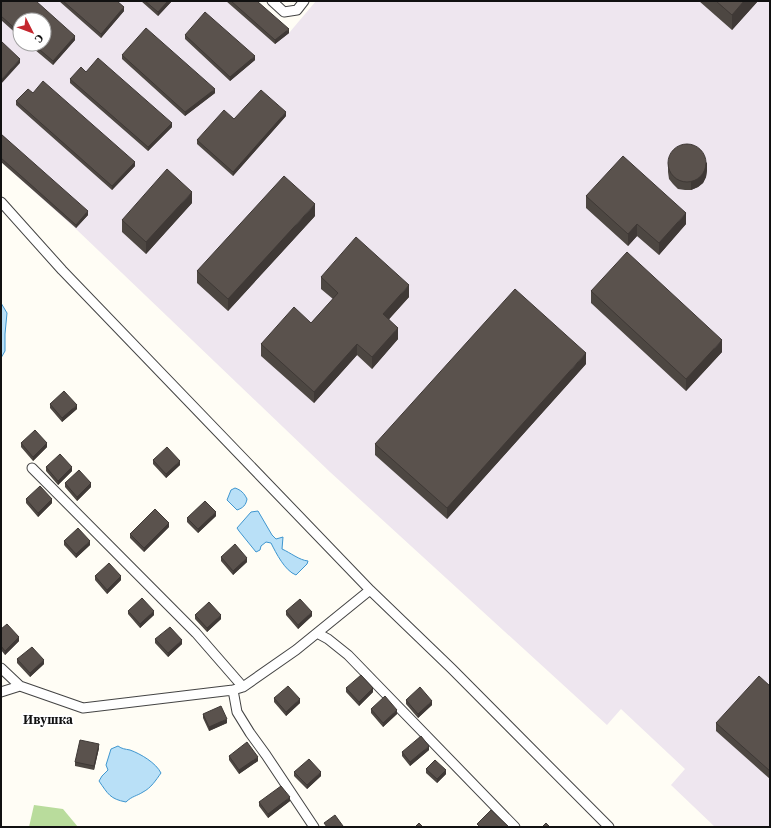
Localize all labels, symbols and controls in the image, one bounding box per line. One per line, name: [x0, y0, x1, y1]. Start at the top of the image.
north arrow: [12, 12, 52, 52]
text: С: [31, 31, 47, 46]
district label: Ивушка: [23, 711, 73, 728]

